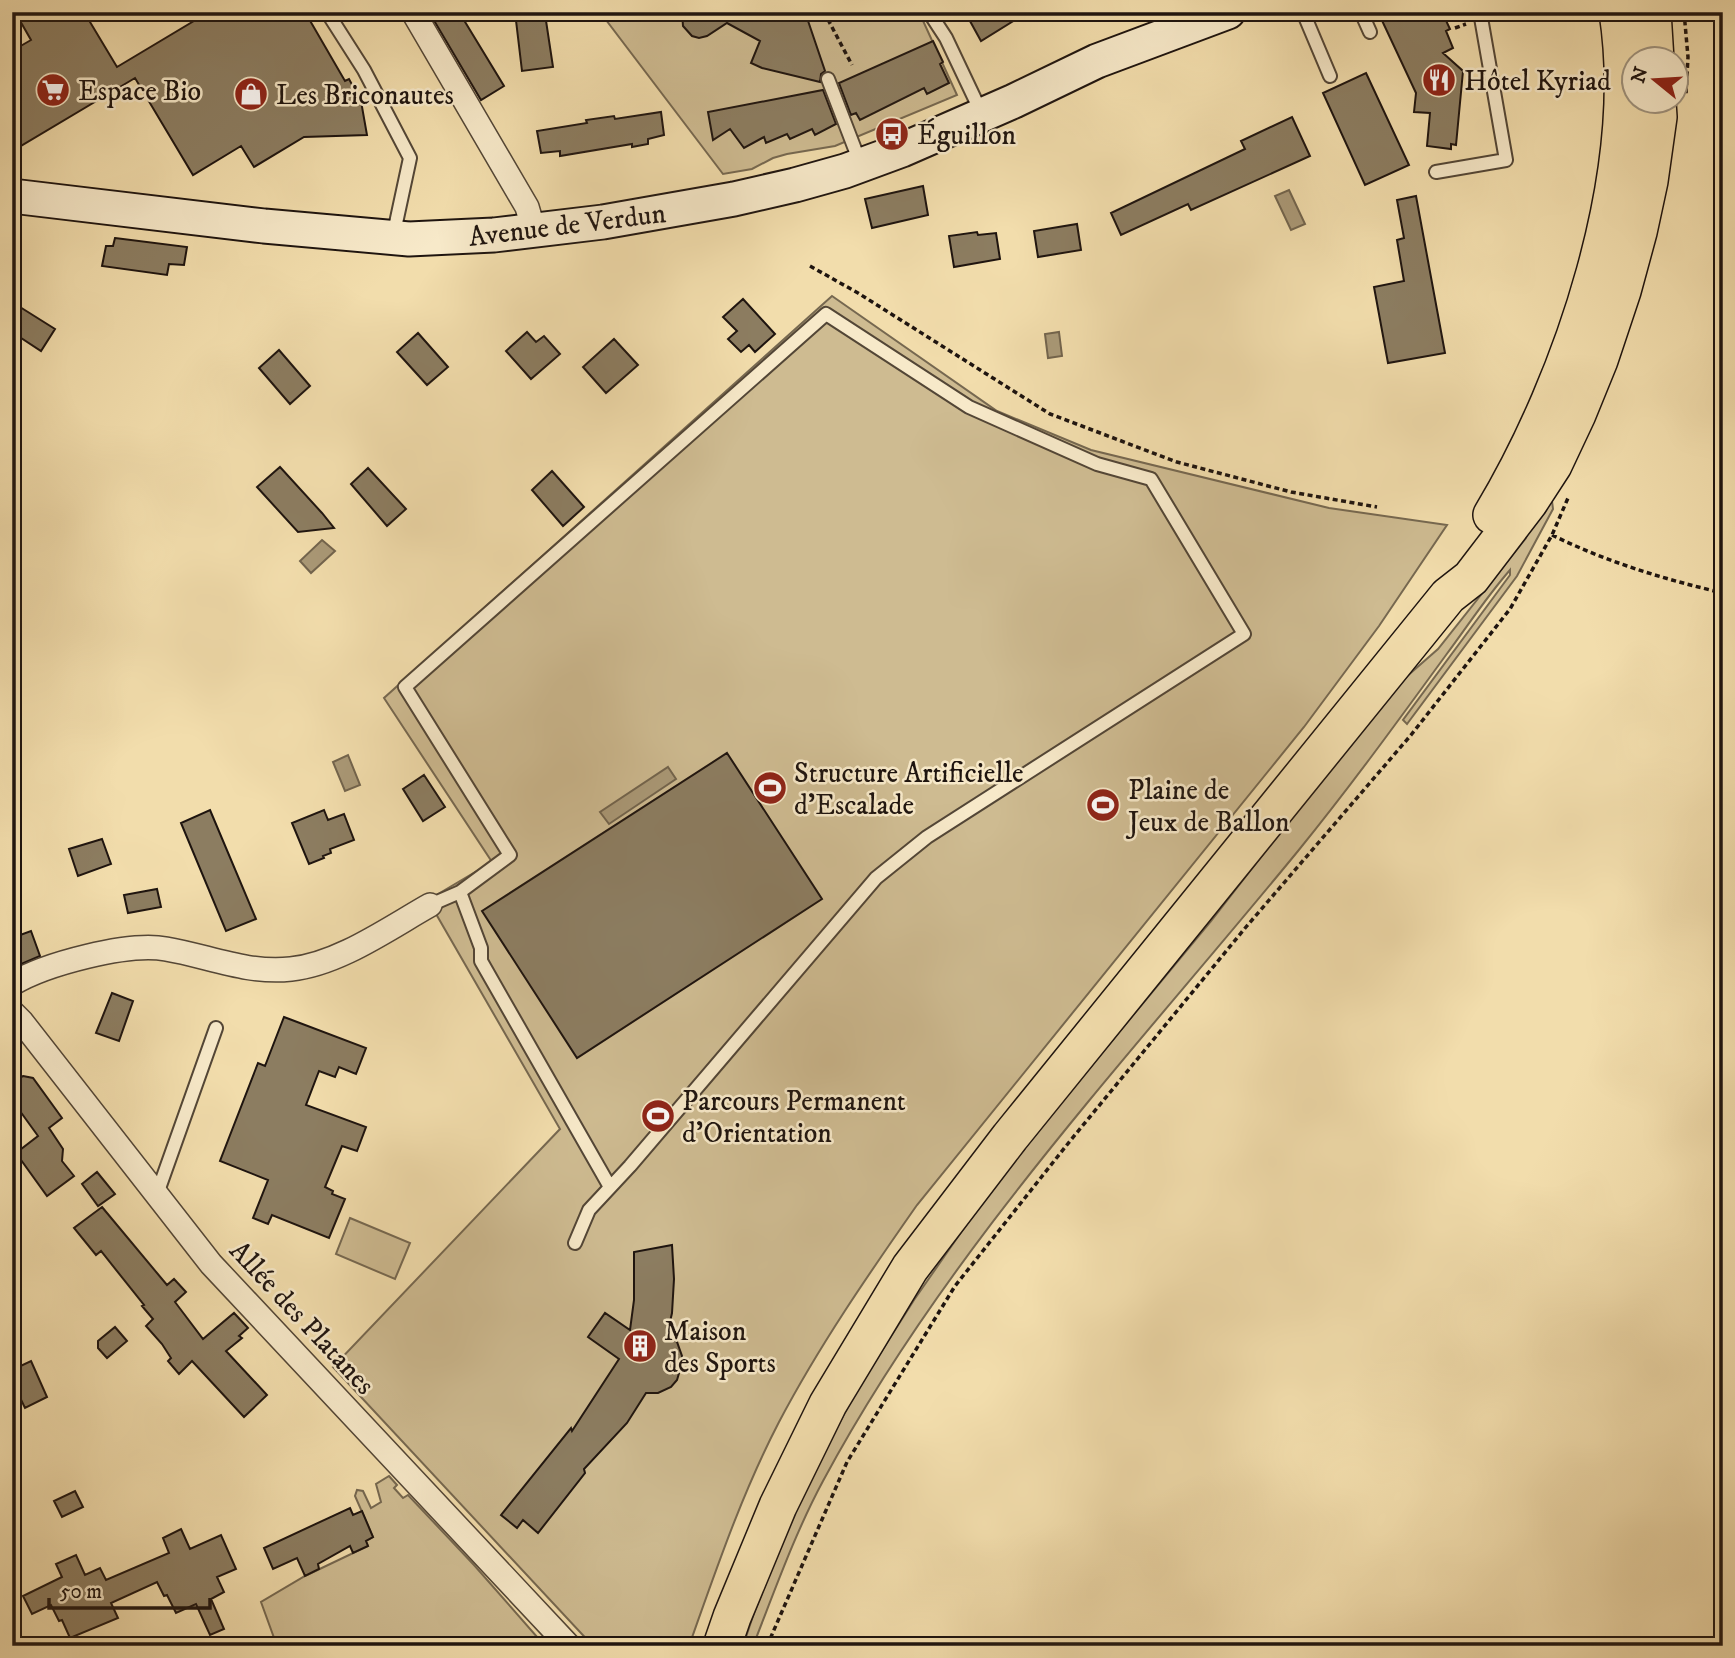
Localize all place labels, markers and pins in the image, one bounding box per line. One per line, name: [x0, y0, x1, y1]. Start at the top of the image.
restaurant icon: Hôtel Kyriad: [1420, 61, 1458, 99]
place label: Hôtel Kyriad: [1464, 64, 1611, 99]
supermarket icon: Espace Bio: [34, 71, 72, 109]
place label: Espace Bio: [78, 74, 201, 109]
shop icon: Les Briconautes: [232, 75, 270, 113]
place label: Les Briconautes: [276, 78, 454, 113]
bus stop icon: Éguillon: [873, 115, 911, 153]
place label: Éguillon: [917, 118, 1017, 153]
place label: Structure Artificielle d'Escalade: [794, 756, 1024, 823]
sports icon: Structure Artificielle d'Escalade: [751, 769, 789, 807]
place label: Plaine de Jeux de Ballon: [1125, 773, 1290, 840]
sports icon: Plaine de Jeux de Ballon: [1084, 786, 1122, 824]
place label: Parcours Permanent d'Orientation: [682, 1084, 906, 1151]
sports icon: Parcours Permanent d'Orientation: [639, 1097, 677, 1135]
place label: Maison des Sports: [664, 1314, 776, 1381]
building icon: Maison des Sports: [621, 1327, 659, 1365]

